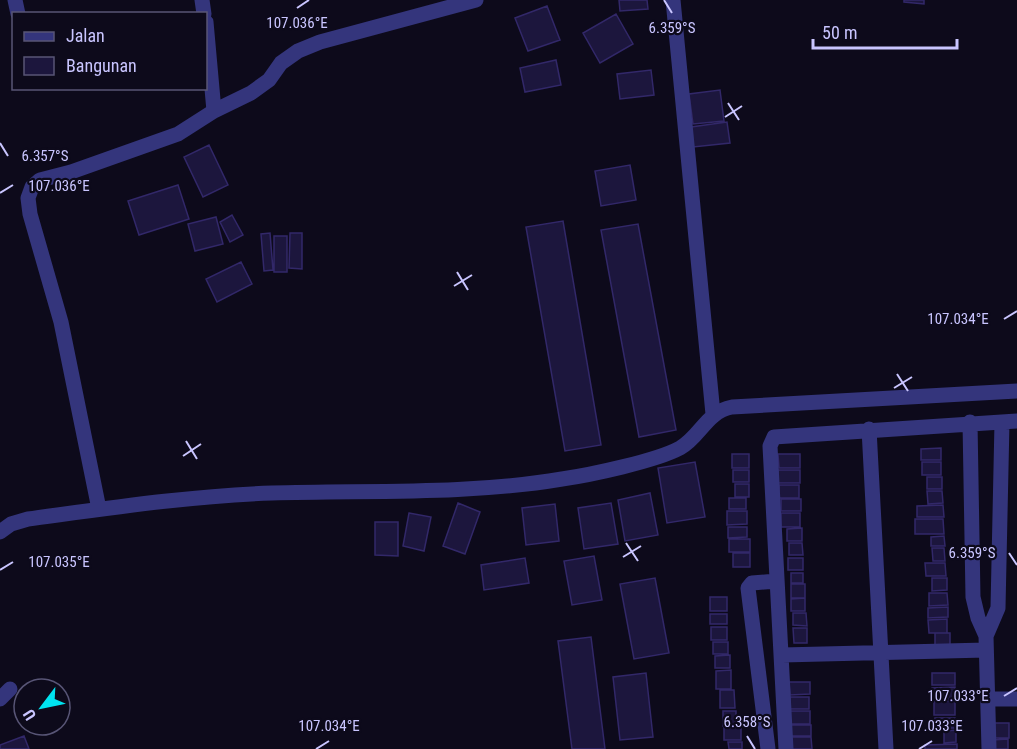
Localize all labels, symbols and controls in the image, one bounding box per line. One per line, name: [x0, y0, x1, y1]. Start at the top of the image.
legend: [12, 12, 207, 90]
scale bar: [813, 12, 957, 50]
text: 107.036°E: [266, 14, 328, 32]
text: 6.359°S: [649, 19, 696, 37]
text: 50 m: [822, 22, 857, 43]
text: Jalan: [66, 25, 105, 46]
text: Bangunan: [66, 55, 137, 76]
text: 6.357°S: [22, 147, 69, 165]
text: 107.036°E: [28, 177, 90, 195]
text: 107.034°E: [927, 310, 989, 328]
text: 6.359°S: [949, 544, 996, 562]
text: 107.035°E: [28, 553, 90, 571]
north arrow: [12, 677, 72, 737]
text: 107.033°E: [927, 687, 989, 705]
text: U: [19, 706, 40, 724]
text: 6.358°S: [724, 713, 771, 731]
text: 107.034°E: [298, 717, 360, 735]
text: 107.033°E: [901, 717, 963, 735]

